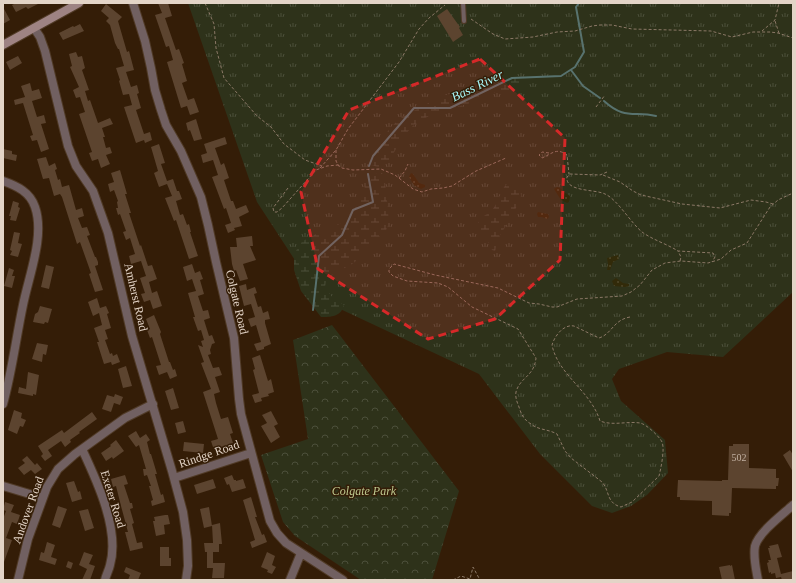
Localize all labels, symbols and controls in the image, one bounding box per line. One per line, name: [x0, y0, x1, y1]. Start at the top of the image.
water label: Bass River: [449, 66, 506, 104]
street label: Amherst Road: [121, 261, 151, 333]
street label: Colgate Road: [223, 268, 251, 336]
street label: Rindge Road: [177, 437, 241, 471]
house number: 502: [732, 452, 747, 463]
street label: Exeter Road: [98, 468, 128, 530]
street label: Andover Road: [9, 475, 47, 545]
park label: Colgate Park: [332, 484, 397, 498]

